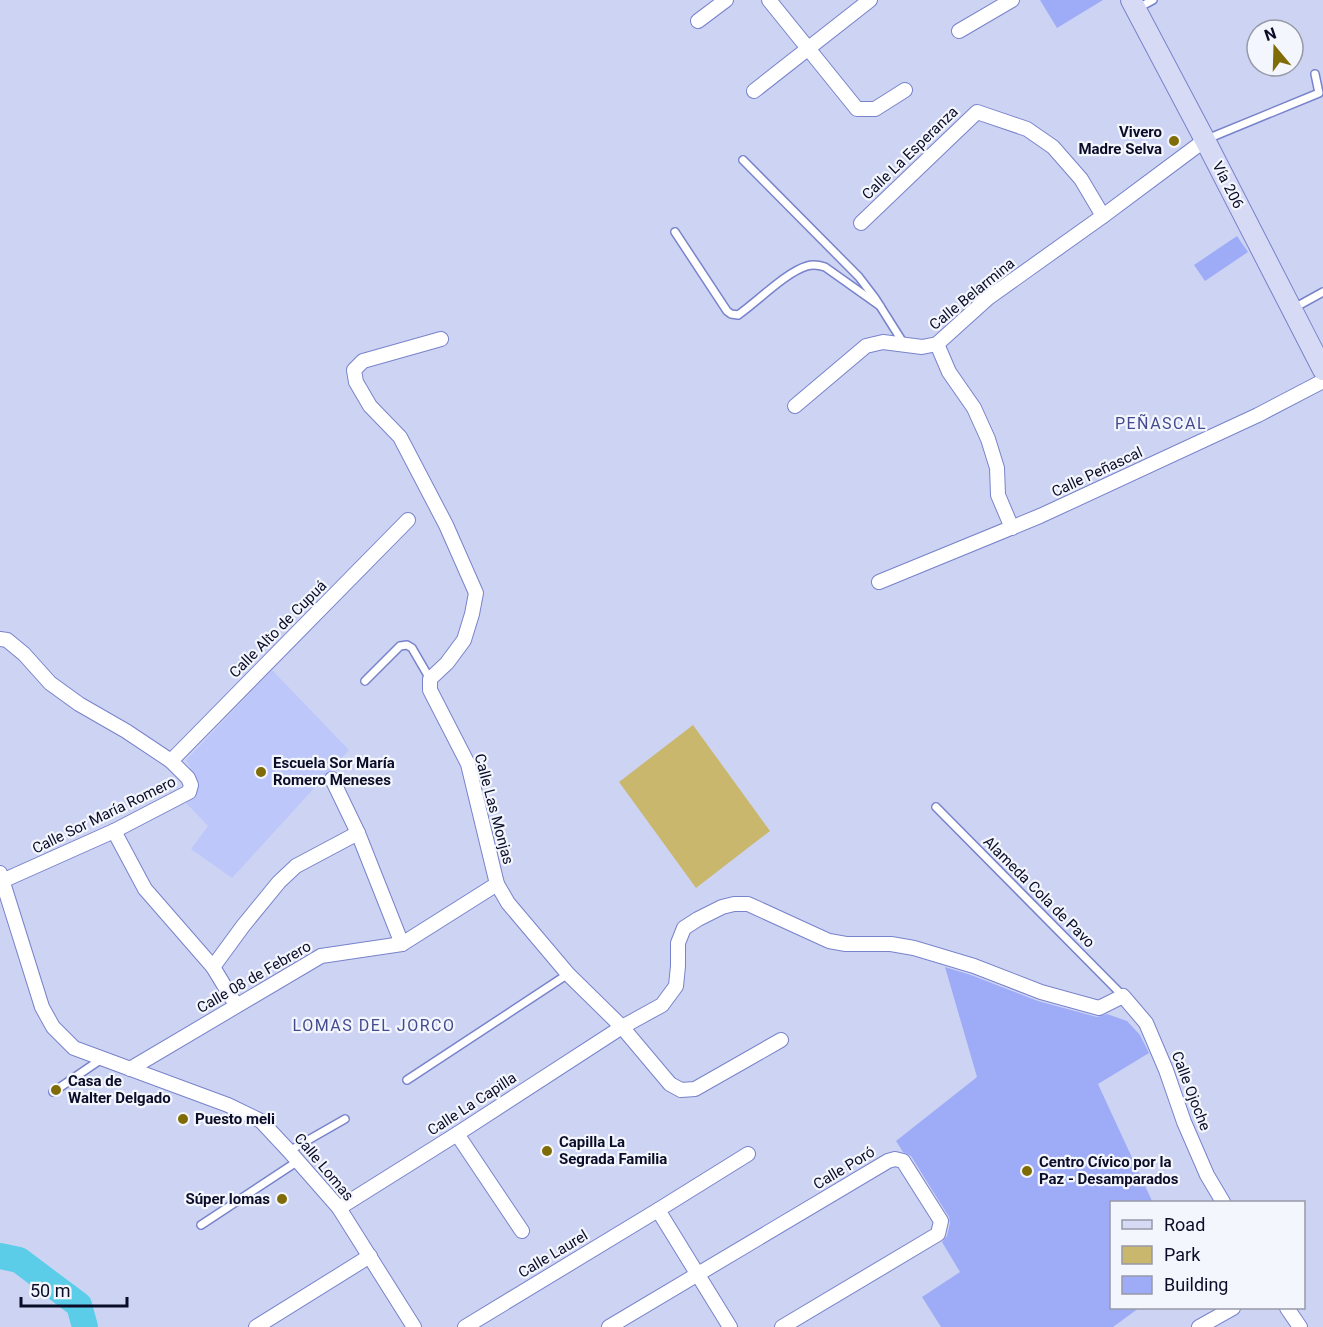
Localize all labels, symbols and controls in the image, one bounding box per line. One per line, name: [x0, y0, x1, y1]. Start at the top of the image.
north arrow: [1245, 18, 1305, 78]
text: N: [1262, 23, 1279, 45]
street label: Calle La Esperanza: [858, 103, 962, 203]
place label: Vivero Madre Selva: [1078, 123, 1162, 158]
marker: Vivero Madre Selva: [1167, 134, 1181, 148]
street label: Vía 206: [1209, 158, 1247, 212]
street label: Calle Belarmina: [926, 254, 1018, 334]
district label: PEÑASCAL: [1115, 413, 1207, 433]
street label: Calle Peñascal: [1049, 443, 1145, 501]
street label: Calle Alto de Cupuá: [226, 577, 330, 681]
street label: Calle Las Monjas: [471, 752, 517, 866]
place label: Escuela Sor María Romero Meneses: [273, 754, 395, 789]
marker: Escuela Sor María Romero Meneses: [254, 765, 268, 779]
street label: Calle Sor María Romero: [29, 772, 179, 858]
street label: Alameda Cola de Pavo: [980, 833, 1098, 951]
street label: Calle 08 de Febrero: [194, 937, 314, 1017]
district label: LOMAS DEL JORCO: [293, 1016, 455, 1035]
street label: Calle Ojoche: [1168, 1049, 1214, 1133]
street label: Calle La Capilla: [424, 1069, 520, 1139]
place label: Casa de Walter Delgado: [68, 1072, 171, 1107]
marker: Casa de Walter Delgado: [49, 1083, 63, 1097]
place label: Puesto meli: [195, 1110, 275, 1128]
marker: Puesto meli: [176, 1112, 190, 1126]
street label: Calle Lomas: [291, 1130, 357, 1204]
place label: Capilla La Segrada Familia: [559, 1133, 667, 1168]
street label: Calle Poró: [810, 1143, 878, 1193]
marker: Capilla La Segrada Familia: [540, 1144, 554, 1158]
place label: Centro Cívico por la Paz - Desamparados: [1039, 1153, 1179, 1188]
marker: Centro Cívico por la Paz - Desamparados: [1020, 1164, 1034, 1178]
place label: Súper lomas: [185, 1190, 270, 1208]
marker: Súper lomas: [275, 1192, 289, 1206]
legend: [1110, 1201, 1305, 1309]
text: Road: [1164, 1214, 1205, 1235]
street label: Calle Laurel: [515, 1226, 591, 1282]
text: Park: [1164, 1244, 1201, 1265]
scale bar: [21, 1270, 128, 1308]
text: Building: [1164, 1274, 1228, 1295]
text: 50 m: [30, 1280, 70, 1301]

